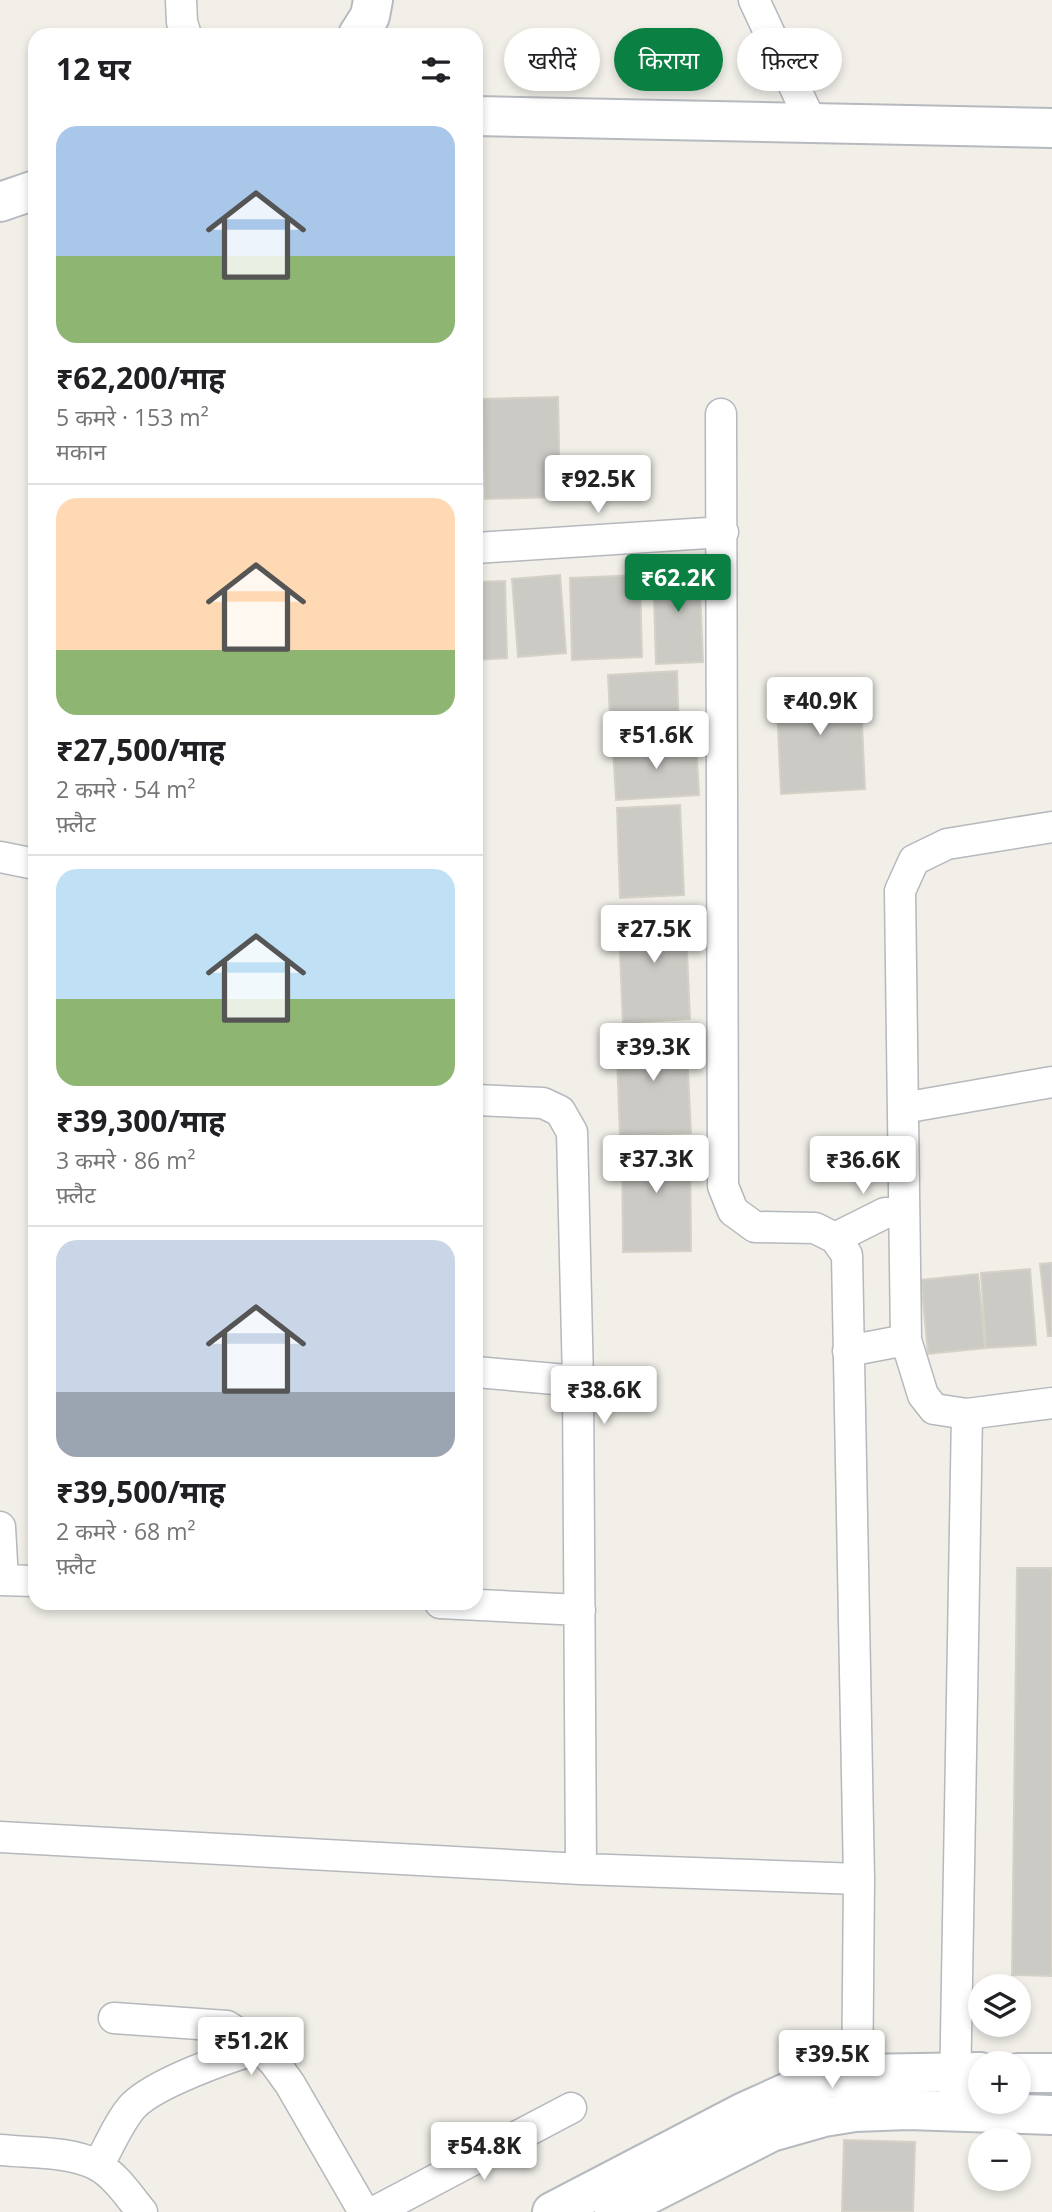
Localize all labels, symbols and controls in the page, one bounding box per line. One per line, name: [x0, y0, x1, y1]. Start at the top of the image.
chip: खरीदें: [504, 28, 600, 91]
chip: किराया: [614, 28, 723, 91]
chip: फ़िल्टर: [737, 28, 842, 91]
text: 12 घर: [56, 48, 131, 89]
icon: filters: [417, 51, 455, 89]
icon: home: [193, 172, 319, 298]
text: ₹62,200/माह: [56, 357, 225, 398]
text: 5 कमरे · 153 m²: [56, 401, 209, 433]
text: मकान: [56, 435, 106, 467]
pin: ₹92.5K: [541, 456, 655, 515]
text: ₹92.5K: [561, 462, 635, 494]
icon: home: [193, 544, 319, 670]
pin: ₹62.2K: [621, 554, 735, 614]
text: ₹62.2K: [641, 561, 715, 593]
pin: ₹40.9K: [763, 678, 877, 737]
text: ₹40.9K: [783, 684, 857, 716]
pin: ₹51.6K: [599, 712, 713, 771]
text: ₹51.6K: [619, 718, 693, 750]
text: ₹27,500/माह: [56, 729, 225, 770]
text: 2 कमरे · 54 m²: [56, 773, 196, 805]
text: फ़्लैट: [56, 807, 96, 839]
pin: ₹27.5K: [597, 906, 711, 965]
text: ₹27.5K: [617, 912, 691, 944]
icon: home: [193, 915, 319, 1041]
pin: ₹39.3K: [596, 1024, 710, 1083]
text: ₹39.3K: [616, 1030, 690, 1062]
text: ₹39,300/माह: [56, 1100, 225, 1141]
pin: ₹37.3K: [599, 1136, 713, 1195]
pin: ₹36.6K: [806, 1136, 920, 1196]
text: ₹37.3K: [619, 1142, 693, 1174]
text: ₹36.6K: [826, 1143, 900, 1175]
text: 3 कमरे · 86 m²: [56, 1144, 196, 1176]
text: फ़्लैट: [56, 1178, 96, 1210]
icon: home: [193, 1286, 319, 1412]
pin: ₹38.6K: [547, 1366, 661, 1426]
text: ₹38.6K: [567, 1373, 641, 1405]
text: ₹39,500/माह: [56, 1471, 225, 1512]
text: 2 कमरे · 68 m²: [56, 1515, 196, 1547]
text: फ़्लैट: [56, 1549, 96, 1581]
map controls: [968, 1974, 1031, 2191]
button: layers: [968, 1974, 1031, 2037]
pin: ₹51.2K: [194, 2018, 308, 2077]
text: ₹51.2K: [214, 2024, 288, 2056]
pin: ₹39.5K: [775, 2030, 889, 2090]
text: ₹39.5K: [795, 2037, 869, 2069]
button: +: [968, 2051, 1031, 2114]
pin: ₹54.8K: [427, 2122, 541, 2182]
button: −: [968, 2128, 1031, 2191]
text: ₹54.8K: [447, 2129, 521, 2161]

